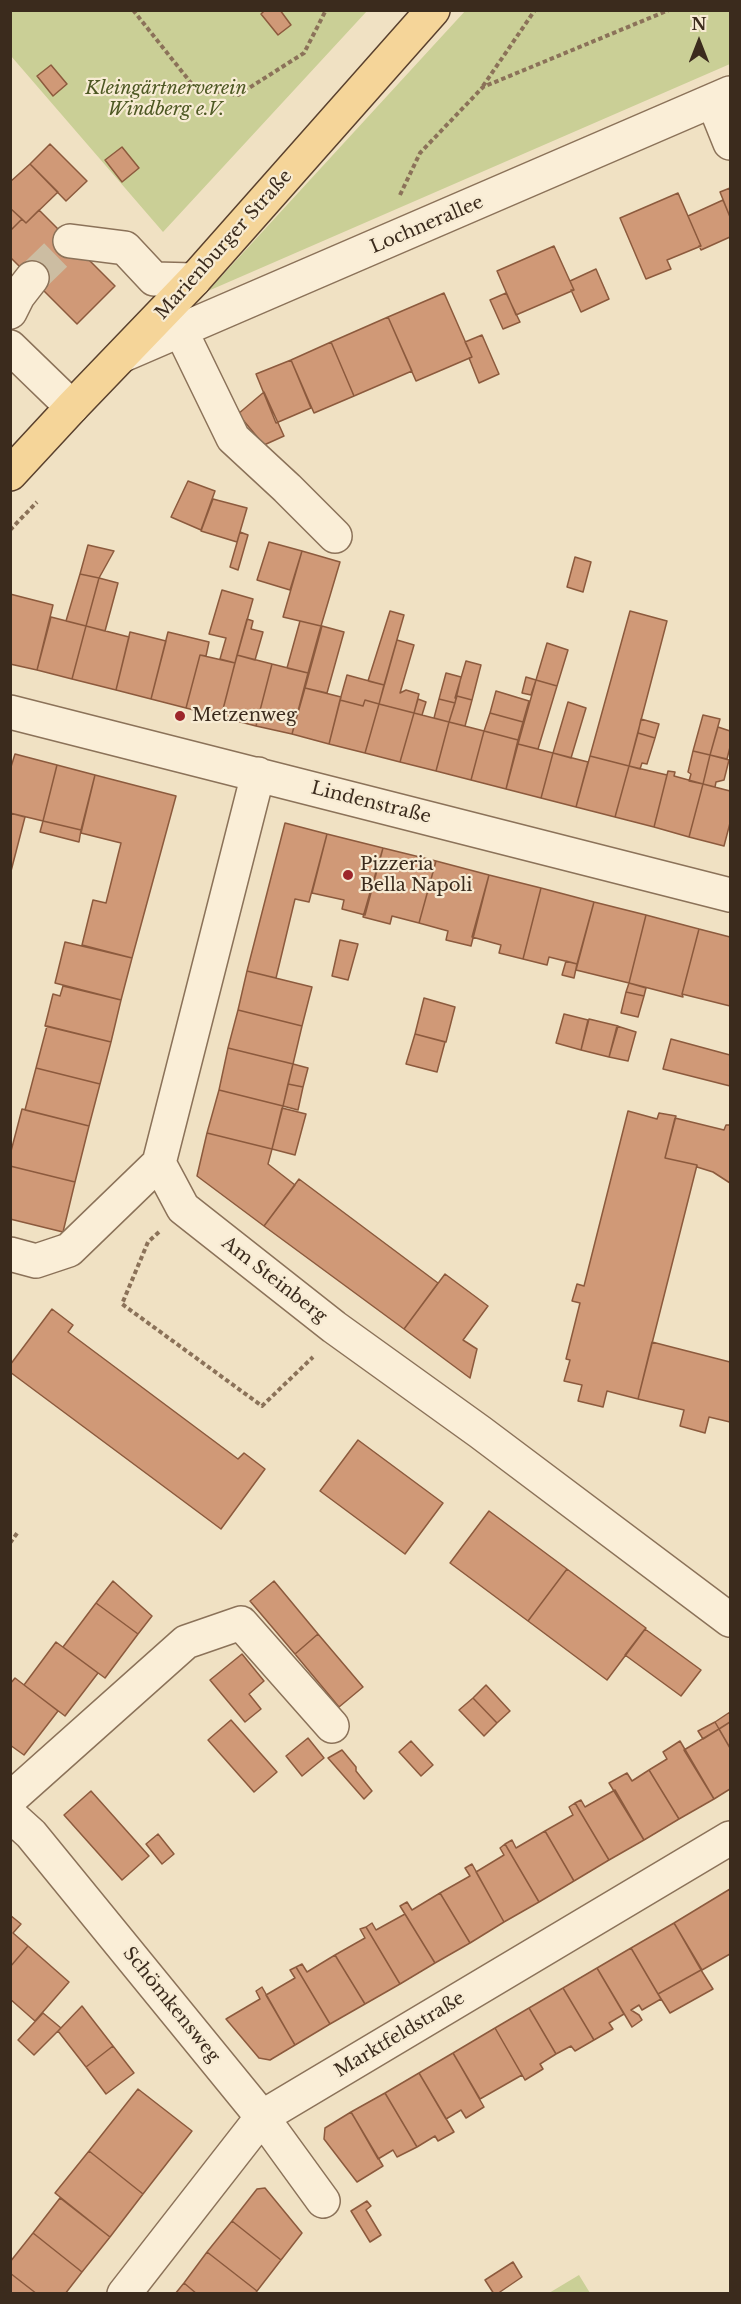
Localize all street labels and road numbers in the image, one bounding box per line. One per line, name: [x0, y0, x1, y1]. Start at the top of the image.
street label: Marienburger Straße: [151, 166, 297, 324]
street label: Lochnerallee: [367, 192, 487, 258]
street label: Lindenstraße: [309, 778, 433, 828]
street label: Am Steinberg: [217, 1232, 331, 1328]
street label: Schömkensweg: [118, 1943, 224, 2067]
street label: Marktfeldstraße: [331, 1988, 469, 2082]

